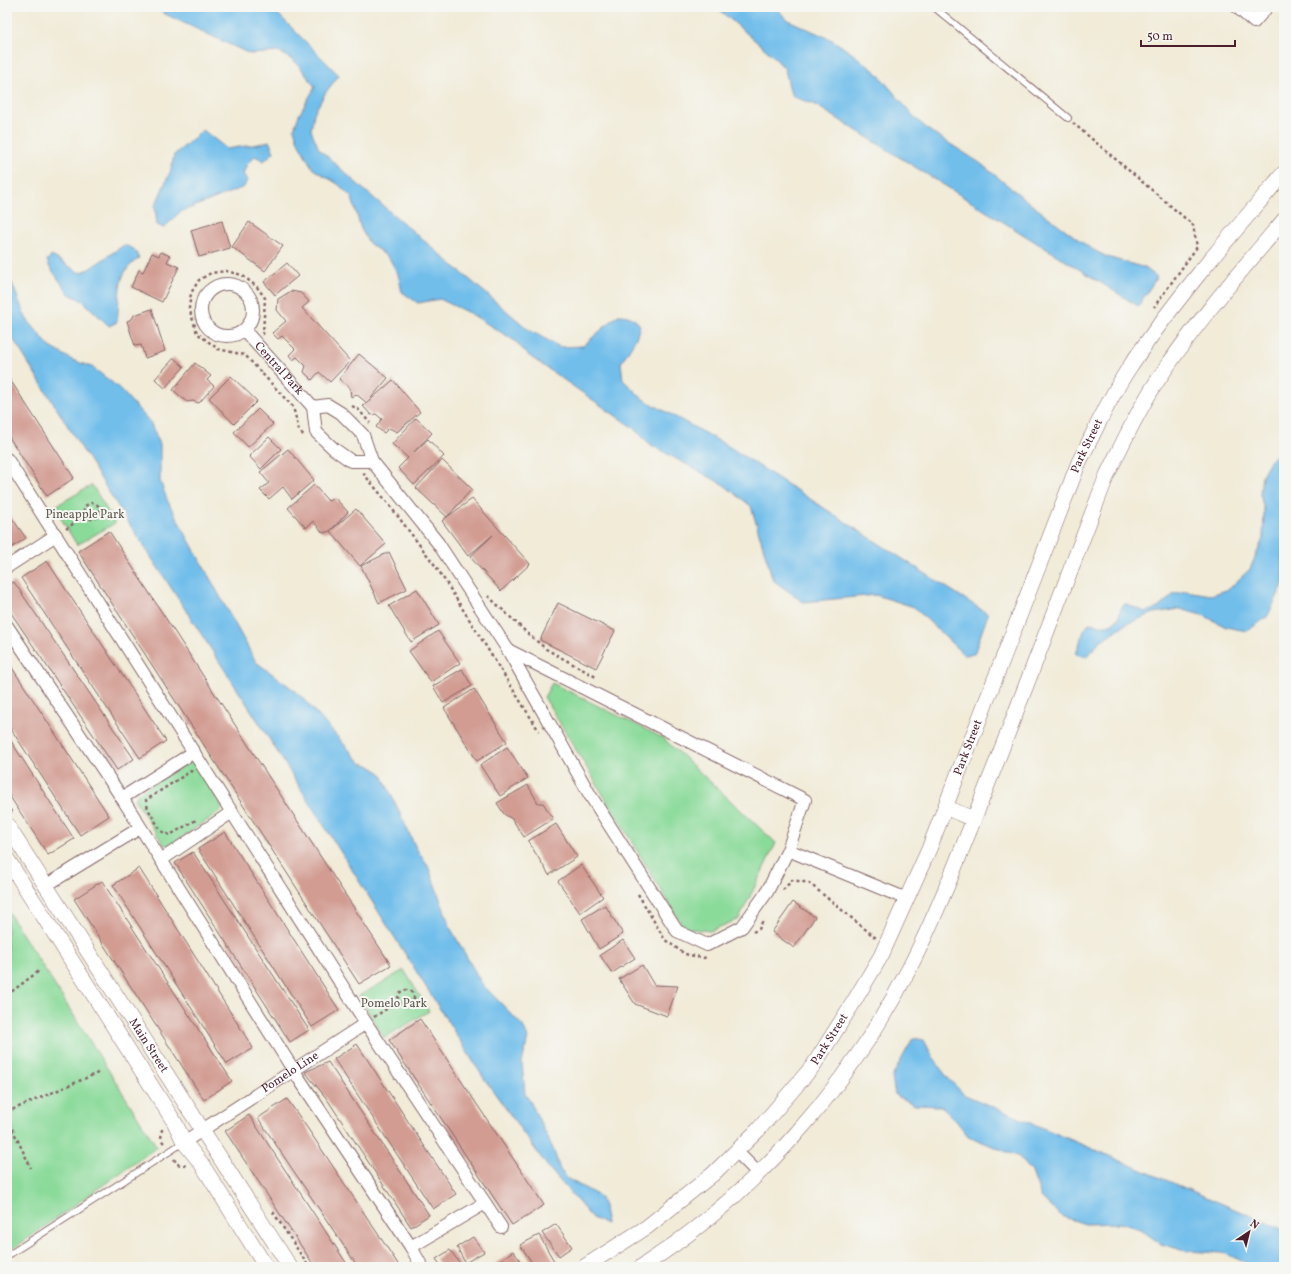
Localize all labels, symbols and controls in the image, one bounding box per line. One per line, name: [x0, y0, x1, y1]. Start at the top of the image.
scale bar: [1141, 22, 1235, 48]
text: 50 m: [1147, 29, 1173, 45]
street label: Central Park: [251, 339, 307, 399]
street label: Park Street: [1067, 416, 1107, 476]
park label: Pineapple Park: [45, 507, 125, 523]
street label: Park Street: [950, 717, 986, 778]
park label: Pomelo Park: [361, 996, 428, 1012]
street label: Park Street: [807, 1011, 852, 1068]
street label: Main Street: [125, 1015, 172, 1076]
street label: Pomelo Line: [259, 1048, 322, 1097]
north arrow: [1229, 1212, 1269, 1252]
text: N: [1246, 1217, 1261, 1233]

